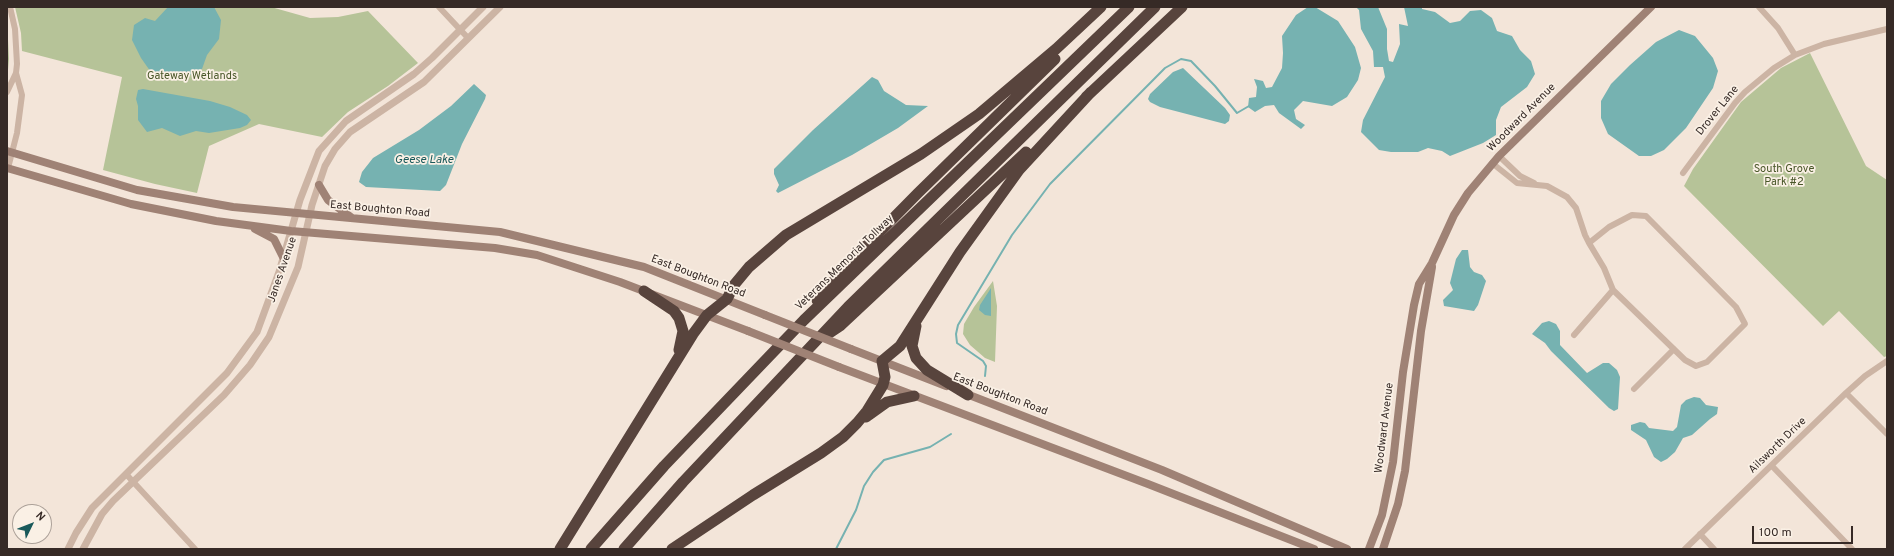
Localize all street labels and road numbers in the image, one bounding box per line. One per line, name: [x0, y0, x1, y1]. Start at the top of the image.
street label: Woodward Avenue: [1485, 81, 1559, 155]
street label: Drover Lane: [1694, 83, 1742, 139]
street label: East Boughton Road: [329, 199, 431, 221]
street label: Veterans Memorial Tollway: [793, 213, 897, 313]
street label: Janes Avenue: [266, 235, 300, 305]
street label: East Boughton Road: [649, 253, 747, 301]
street label: East Boughton Road: [951, 371, 1049, 419]
street label: Woodward Avenue: [1373, 382, 1397, 474]
street label: Ailsworth Drive: [1746, 415, 1810, 477]

